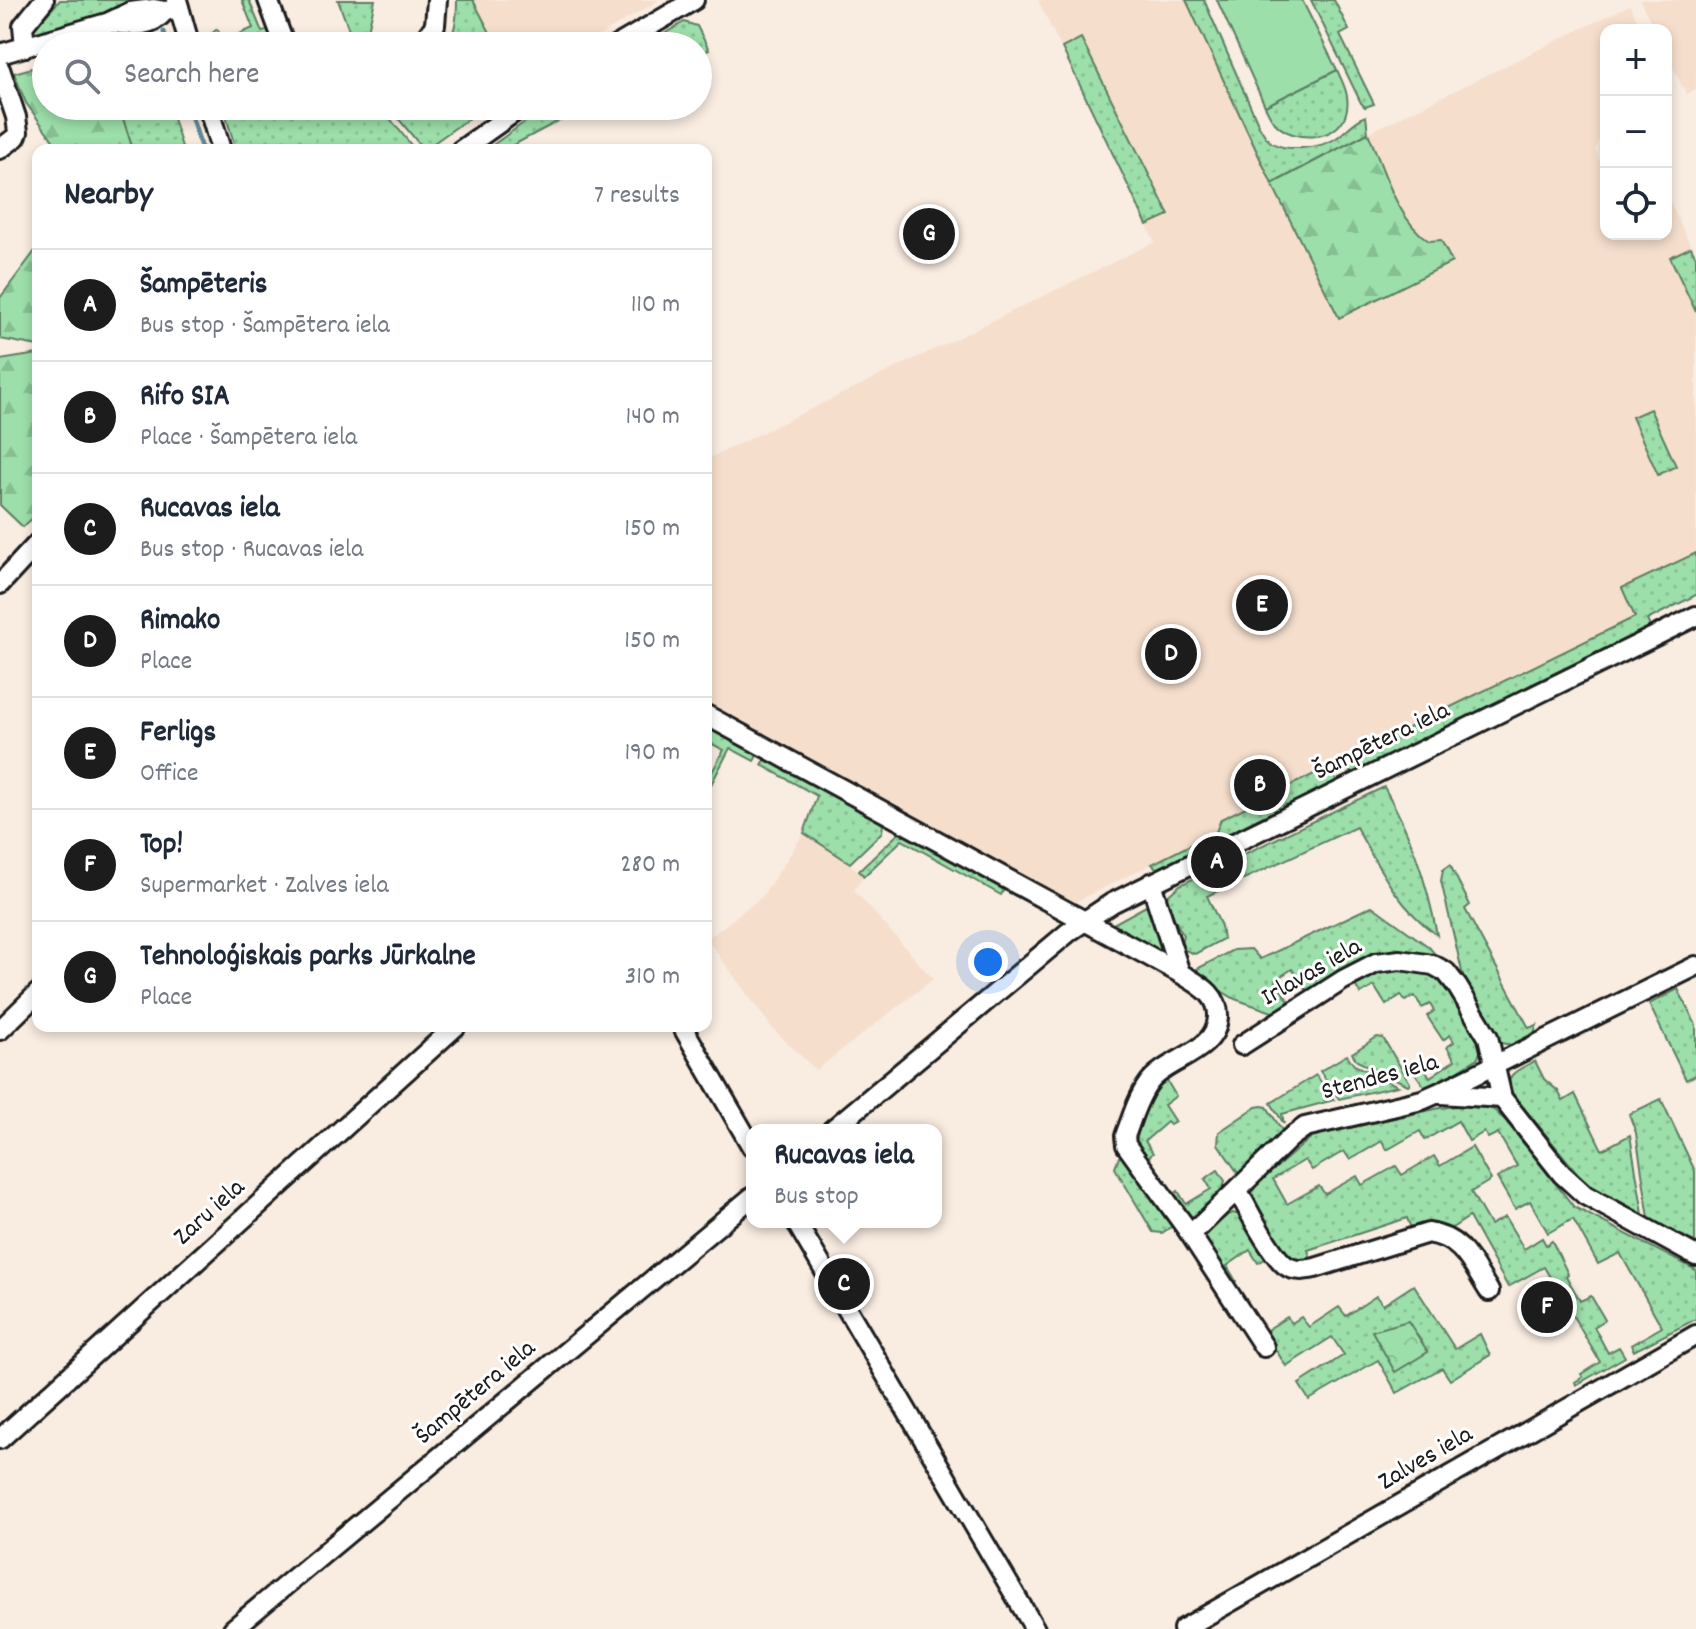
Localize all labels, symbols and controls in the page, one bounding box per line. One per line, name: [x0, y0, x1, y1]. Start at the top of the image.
map controls: [1600, 24, 1672, 240]
button: +: [1600, 24, 1672, 96]
search box: [32, 32, 712, 120]
icon: search: [60, 54, 104, 98]
text: Search here: [124, 55, 260, 98]
button: −: [1600, 96, 1672, 168]
button: locate: [1600, 168, 1672, 240]
text: Nearby: [64, 172, 153, 221]
text: 7 results: [594, 178, 680, 215]
pin: G: [903, 204, 955, 264]
text: Šampēteris: [140, 265, 267, 308]
text: A: [83, 287, 97, 324]
text: 110 m: [631, 287, 680, 324]
text: Bus stop · Šampētera iela: [140, 308, 390, 345]
text: Rifo SIA: [140, 377, 230, 420]
text: B: [84, 399, 96, 436]
text: 140 m: [626, 399, 680, 436]
text: Place · Šampētera iela: [140, 420, 357, 457]
text: Rucavas iela: [140, 489, 280, 532]
text: C: [84, 511, 96, 548]
text: 150 m: [624, 511, 680, 548]
text: Bus stop · Rucavas iela: [140, 532, 363, 569]
pin: E: [1236, 575, 1288, 635]
text: Rimako: [140, 601, 220, 644]
text: D: [83, 623, 97, 660]
text: 150 m: [624, 623, 680, 660]
pin: D: [1145, 624, 1197, 684]
text: Place: [140, 644, 192, 681]
street label: Šampētera iela: [1308, 693, 1457, 791]
text: Ferligs: [140, 713, 216, 756]
text: E: [84, 735, 96, 772]
text: 190 m: [624, 735, 680, 772]
pin: B: [1234, 755, 1286, 815]
text: Office: [140, 756, 198, 793]
text: Top!: [140, 825, 183, 868]
pin: A: [1191, 832, 1243, 892]
text: F: [84, 847, 96, 884]
text: 280 m: [620, 847, 680, 884]
text: Supermarket · Zalves iela: [140, 868, 389, 905]
street label: Irlavas iela: [1255, 929, 1370, 1017]
text: Tehnoloģiskais parks Jūrkalne: [140, 937, 476, 980]
your location: [968, 942, 1008, 982]
text: G: [83, 959, 97, 996]
text: 310 m: [625, 959, 680, 996]
text: Place: [140, 980, 192, 1017]
street label: Stendes iela: [1317, 1044, 1443, 1111]
popup: [746, 1124, 942, 1228]
text: Rucavas iela: [774, 1136, 914, 1179]
street label: Zaru iela: [166, 1170, 255, 1255]
text: Bus stop: [774, 1179, 859, 1216]
pin: C: [818, 1254, 870, 1314]
pin: F: [1521, 1277, 1573, 1337]
street label: Šampētera iela: [408, 1331, 545, 1455]
street label: Zalves iela: [1372, 1417, 1481, 1501]

